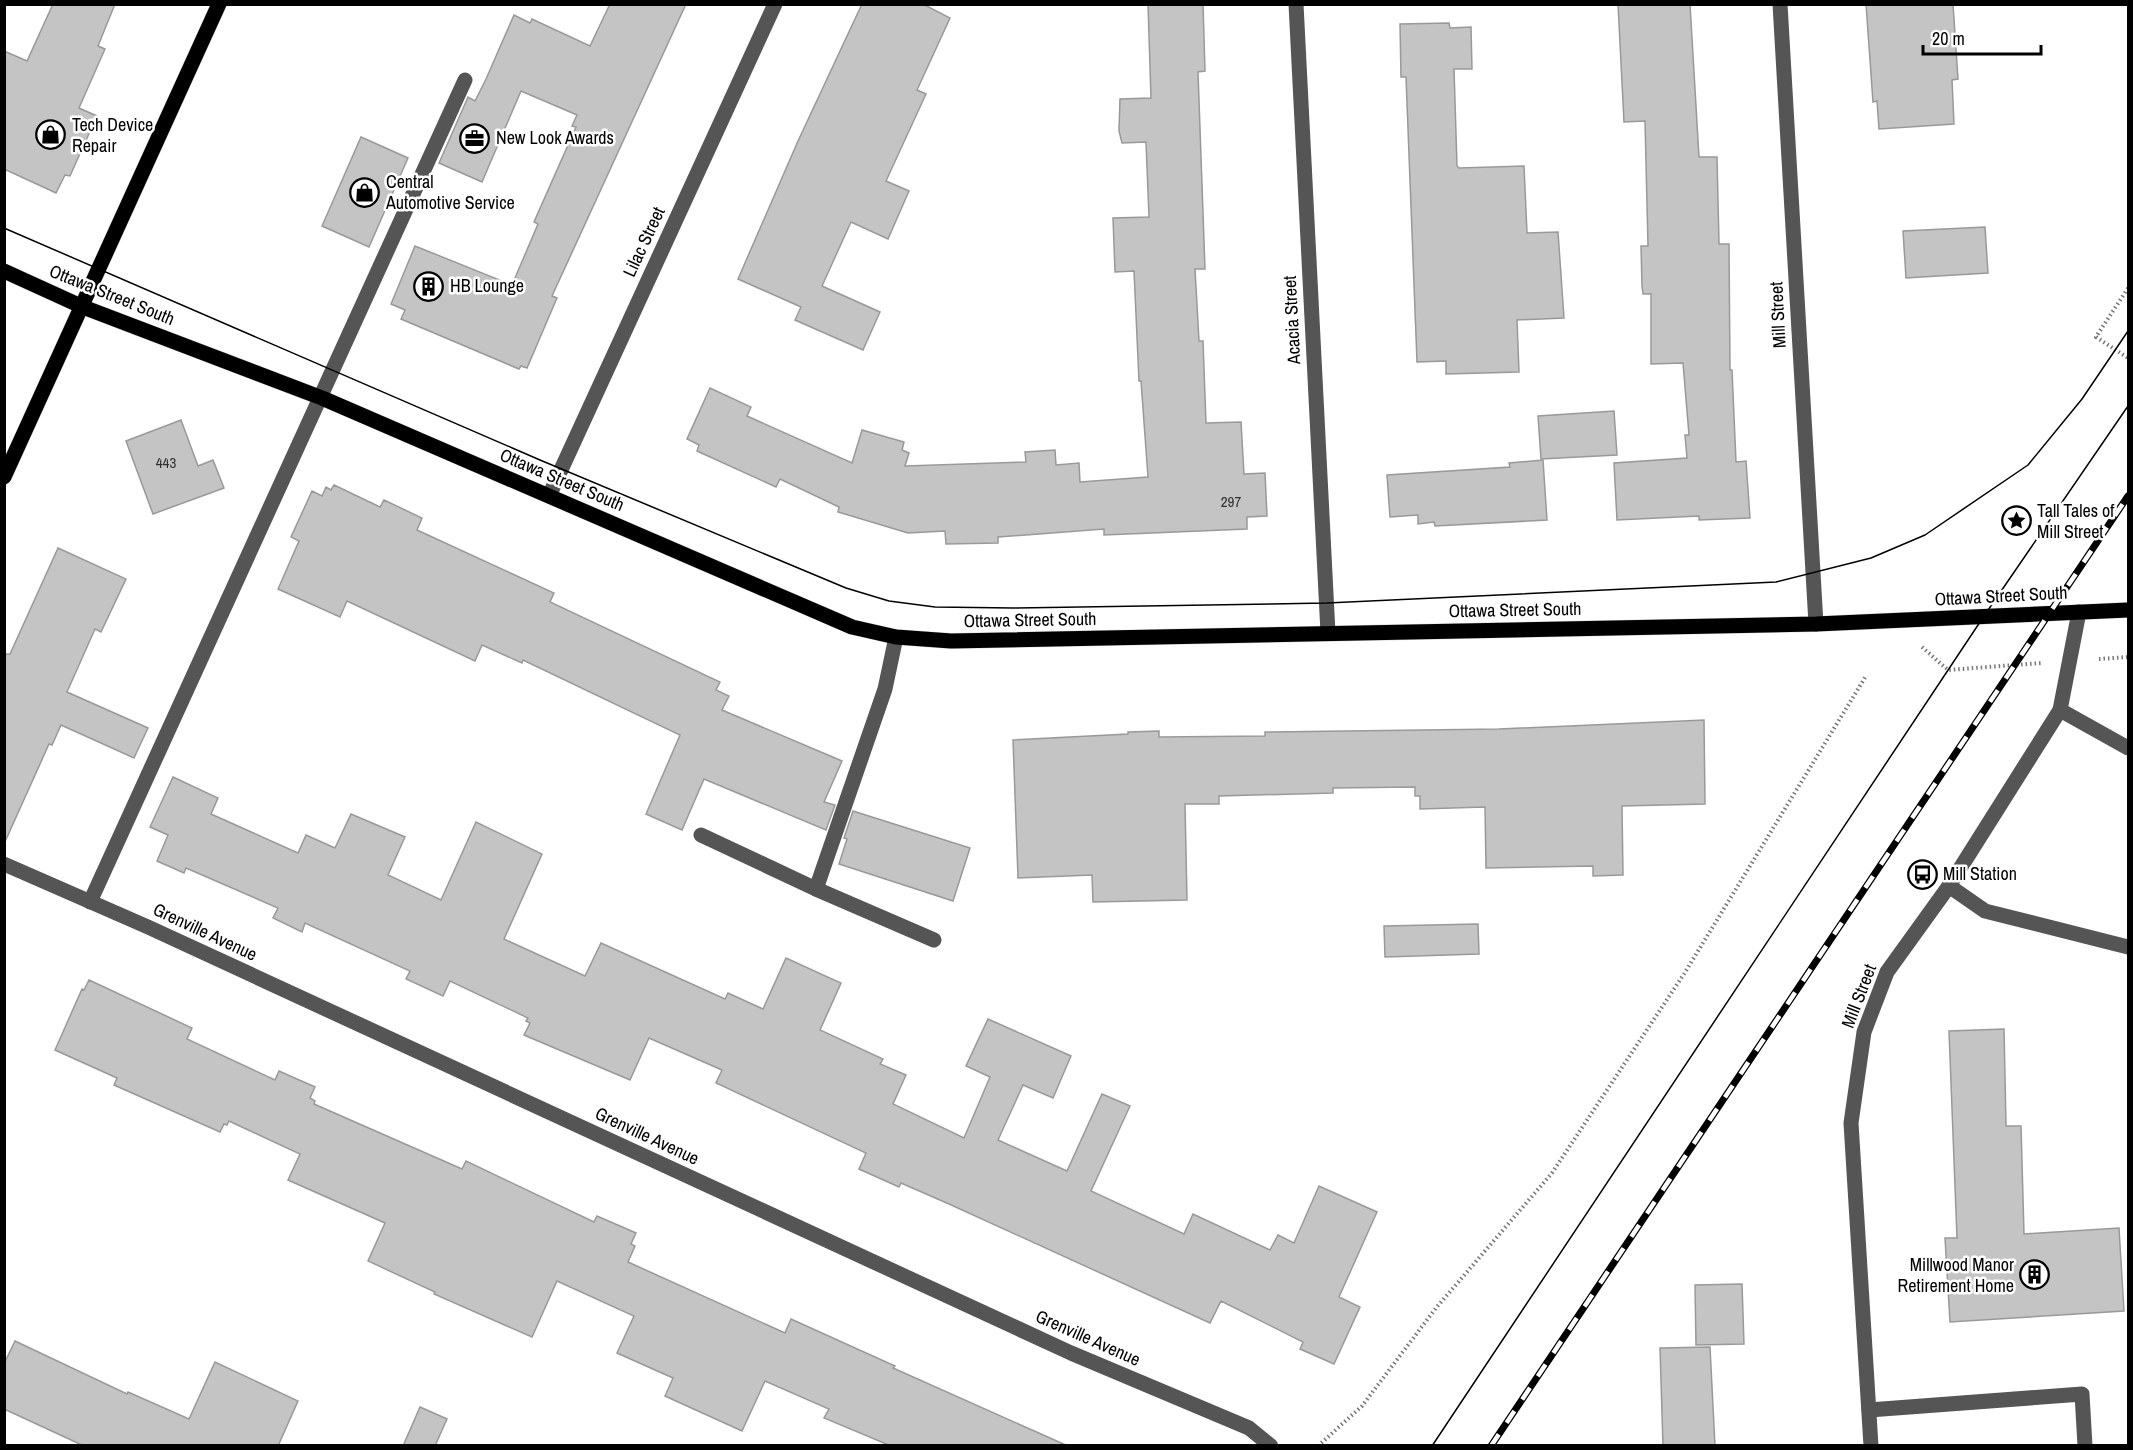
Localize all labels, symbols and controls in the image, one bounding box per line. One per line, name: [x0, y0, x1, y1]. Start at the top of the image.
scale bar: [1923, 18, 2042, 56]
text: 20 m: [1932, 26, 1965, 51]
place label: Tech Device Repair: [72, 112, 153, 158]
shop icon: Tech Device Repair: [35, 119, 67, 151]
office icon: New Look Awards: [459, 122, 491, 154]
place label: New Look Awards: [496, 125, 614, 150]
place label: Central Automotive Service: [385, 169, 515, 215]
shop icon: Central Automotive Service: [349, 176, 381, 208]
street label: Lilac Street: [616, 203, 671, 281]
street label: Ottawa Street South: [46, 258, 178, 331]
building icon: HB Lounge: [413, 270, 445, 302]
place label: HB Lounge: [450, 273, 524, 298]
street label: Acacia Street: [1277, 275, 1306, 366]
street label: Mill Street: [1763, 281, 1792, 349]
street label: Ottawa Street South: [496, 442, 628, 517]
house number: 443: [156, 452, 176, 473]
house number: 297: [1221, 491, 1241, 512]
place label: Tall Tales of Mill Street: [2037, 498, 2115, 544]
place icon: Tall Tales of Mill Street: [2000, 505, 2032, 537]
street label: Ottawa Street South: [1934, 580, 2068, 611]
street label: Ottawa Street South: [1448, 596, 1582, 623]
street label: Ottawa Street South: [963, 606, 1097, 633]
bus stop icon: Mill Station: [1906, 858, 1938, 890]
place label: Mill Station: [1943, 861, 2017, 886]
street label: Grenville Avenue: [149, 897, 261, 967]
street label: Mill Street: [1835, 960, 1882, 1031]
street label: Grenville Avenue: [591, 1101, 703, 1171]
place label: Millwood Manor Retirement Home: [1898, 1252, 2014, 1298]
building icon: Millwood Manor Retirement Home: [2019, 1259, 2051, 1291]
street label: Grenville Avenue: [1032, 1303, 1145, 1372]

